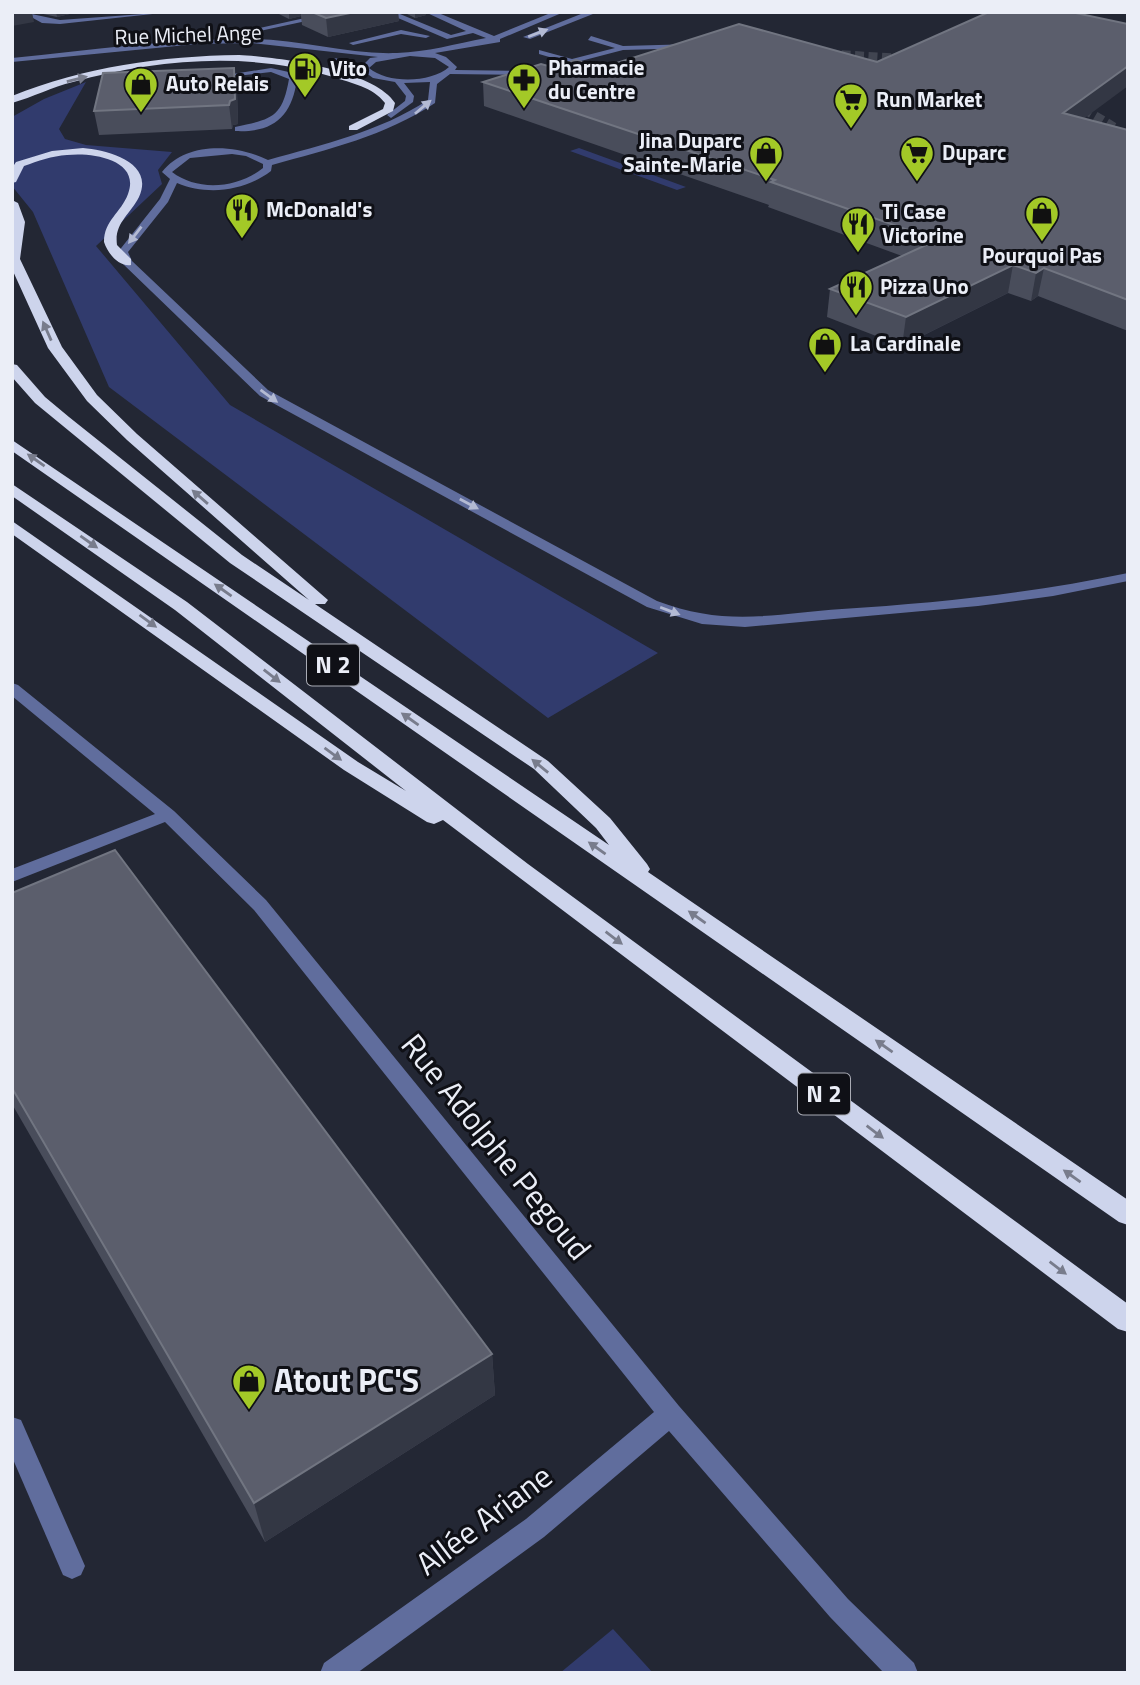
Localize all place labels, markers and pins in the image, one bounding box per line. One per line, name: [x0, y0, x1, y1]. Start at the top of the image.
fuel station icon: Vito: [286, 50, 324, 99]
place label: Pharmacie du Centre: [548, 51, 644, 107]
place label: Vito: [330, 52, 367, 84]
pharmacy icon: Pharmacie du Centre: [505, 61, 543, 110]
shop icon: Auto Relais: [122, 65, 160, 114]
place label: Auto Relais: [166, 67, 269, 99]
supermarket icon: Run Market: [832, 81, 870, 130]
place label: Run Market: [876, 83, 983, 115]
place label: Jina Duparc Sainte-Marie: [623, 124, 742, 180]
shop icon: Jina Duparc Sainte-Marie: [747, 134, 785, 183]
supermarket icon: Duparc: [898, 134, 936, 183]
place label: Duparc: [942, 136, 1006, 168]
restaurant icon: McDonald's: [223, 191, 261, 240]
place label: McDonald's: [266, 193, 372, 225]
shop icon: Pourquoi Pas: [1023, 194, 1061, 243]
place label: Ti Case Victorine: [882, 195, 964, 251]
restaurant icon: Ti Case Victorine: [839, 205, 877, 254]
place label: Pourquoi Pas: [982, 239, 1102, 271]
restaurant icon: Pizza Uno: [837, 268, 875, 317]
place label: Pizza Uno: [880, 270, 969, 302]
shop icon: La Cardinale: [806, 325, 844, 374]
place label: La Cardinale: [850, 327, 961, 359]
place label: Atout PC'S: [274, 1356, 419, 1404]
shop icon: Atout PC'S: [230, 1362, 268, 1411]

